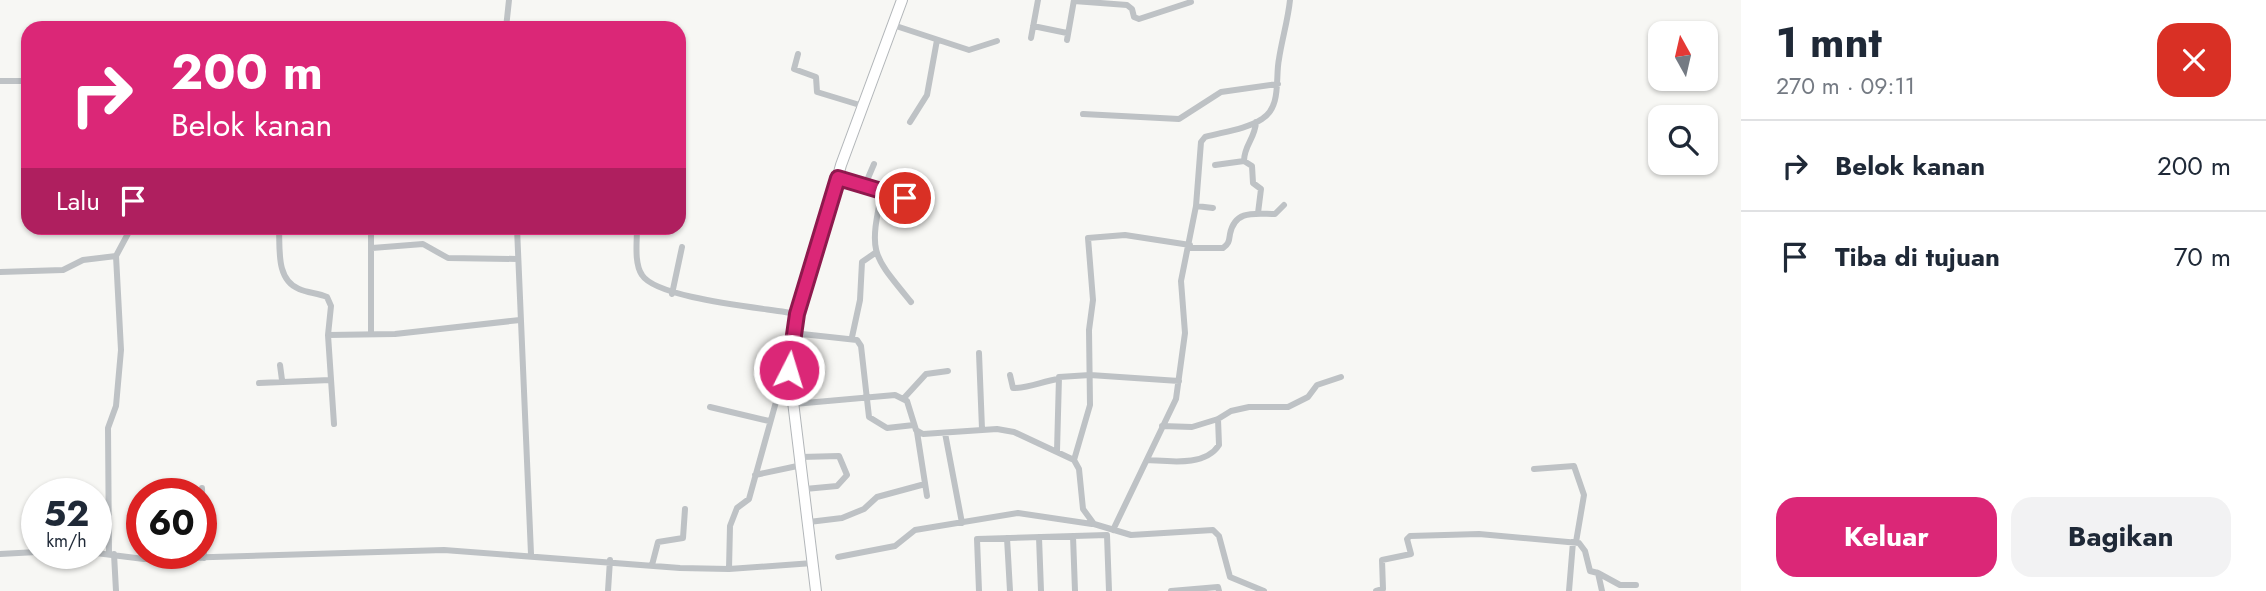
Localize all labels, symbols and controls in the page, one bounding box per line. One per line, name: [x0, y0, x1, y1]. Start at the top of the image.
text: 1 mnt: [1776, 12, 1882, 73]
north arrow: [1648, 21, 1718, 91]
map controls: [1648, 21, 1718, 175]
button: close: [2157, 23, 2231, 97]
text: 200 m: [171, 37, 323, 107]
icon: right: [56, 49, 147, 140]
text: 270 m · 09:11: [1776, 69, 1915, 103]
text: Belok kanan: [171, 102, 332, 148]
button: search: [1648, 105, 1718, 175]
icon: right: [1776, 147, 1814, 185]
text: Belok kanan: [1835, 147, 1985, 185]
text: 200 m: [2157, 147, 2231, 185]
pin: [875, 168, 935, 228]
icon: arrive: [886, 179, 924, 217]
text: Lalu: [56, 182, 100, 220]
icon: arrive: [114, 182, 152, 220]
icon: arrive: [1776, 238, 1814, 276]
text: Tiba di tujuan: [1835, 238, 2000, 276]
text: 70 m: [2174, 238, 2231, 276]
position arrow: [752, 333, 826, 407]
speed limit sign: 60: [126, 478, 217, 569]
text: 52: [44, 489, 89, 539]
button: Keluar: [1776, 497, 1997, 577]
button: Bagikan: [2011, 497, 2231, 577]
text: km/h: [46, 528, 87, 554]

